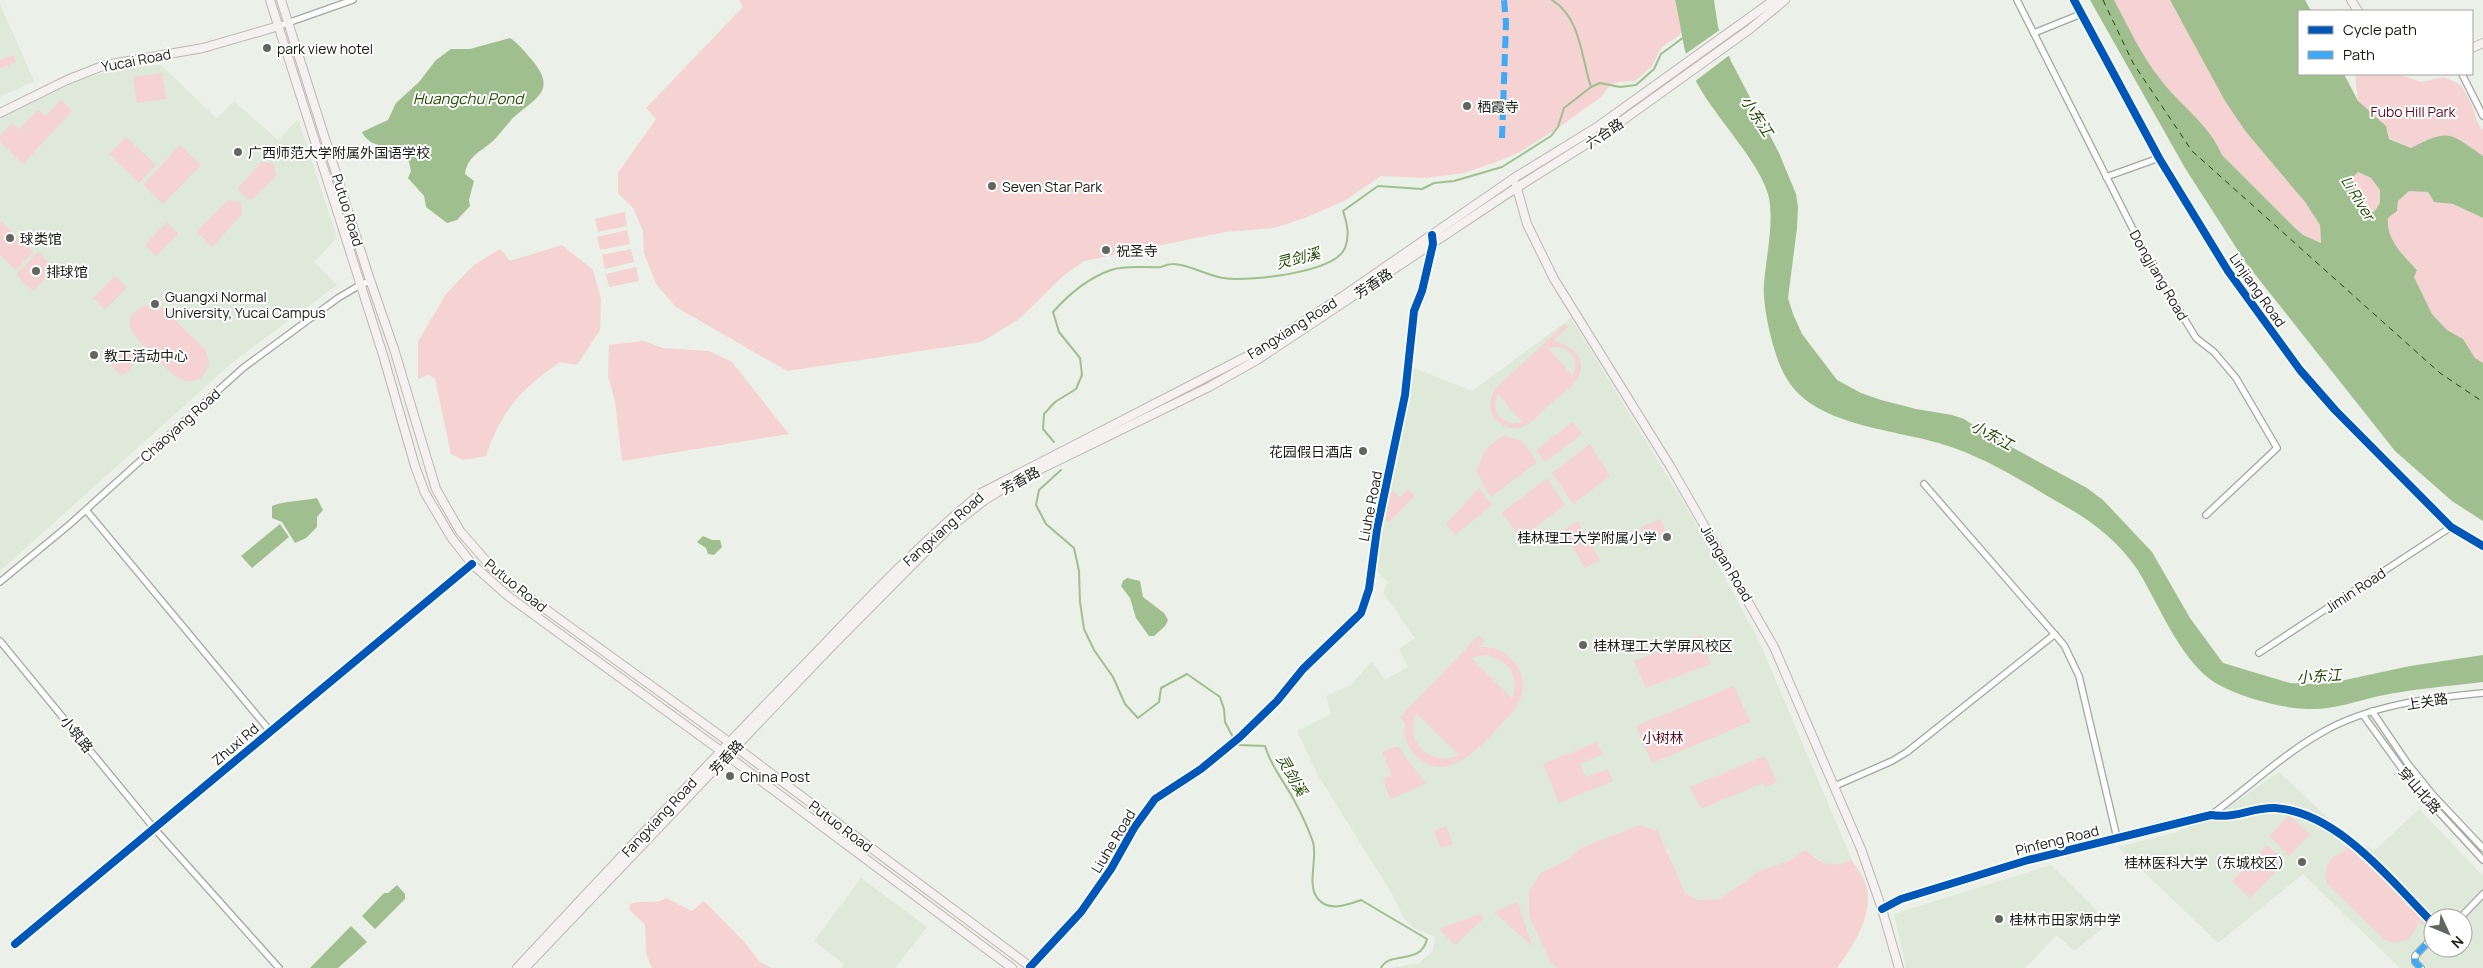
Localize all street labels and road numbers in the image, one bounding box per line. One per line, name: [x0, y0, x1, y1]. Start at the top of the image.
street label: Yucai Road: [100, 44, 172, 76]
street label: 六合路: [1581, 113, 1627, 153]
street label: Putuo Road: [328, 171, 368, 249]
street label: Dongjiang Road: [2125, 226, 2193, 324]
street label: Linjiang Road: [2226, 249, 2290, 331]
street label: 芳香路: [1350, 264, 1396, 302]
street label: Fangxiang Road: [1244, 293, 1340, 363]
street label: Chaoyang Road: [136, 384, 224, 466]
street label: 芳香路: [997, 462, 1043, 498]
street label: Liuhe Road: [1354, 469, 1386, 543]
street label: Fangxiang Road: [899, 488, 987, 570]
street label: Jiangan Road: [1697, 521, 1757, 605]
street label: Putuo Road: [481, 554, 551, 616]
street label: Jimin Road: [2321, 563, 2389, 617]
street label: 上关路: [2405, 688, 2449, 714]
street label: 小筑路: [56, 712, 98, 756]
street label: Zhuxi Rd: [208, 719, 262, 769]
street label: 芳香路: [705, 735, 747, 779]
street label: 穿山北路: [2394, 763, 2446, 817]
street label: Fangxiang Road: [617, 773, 701, 861]
street label: Putuo Road: [805, 796, 877, 856]
street label: Liuhe Road: [1087, 806, 1139, 876]
street label: Pinfeng Road: [2013, 820, 2101, 860]

